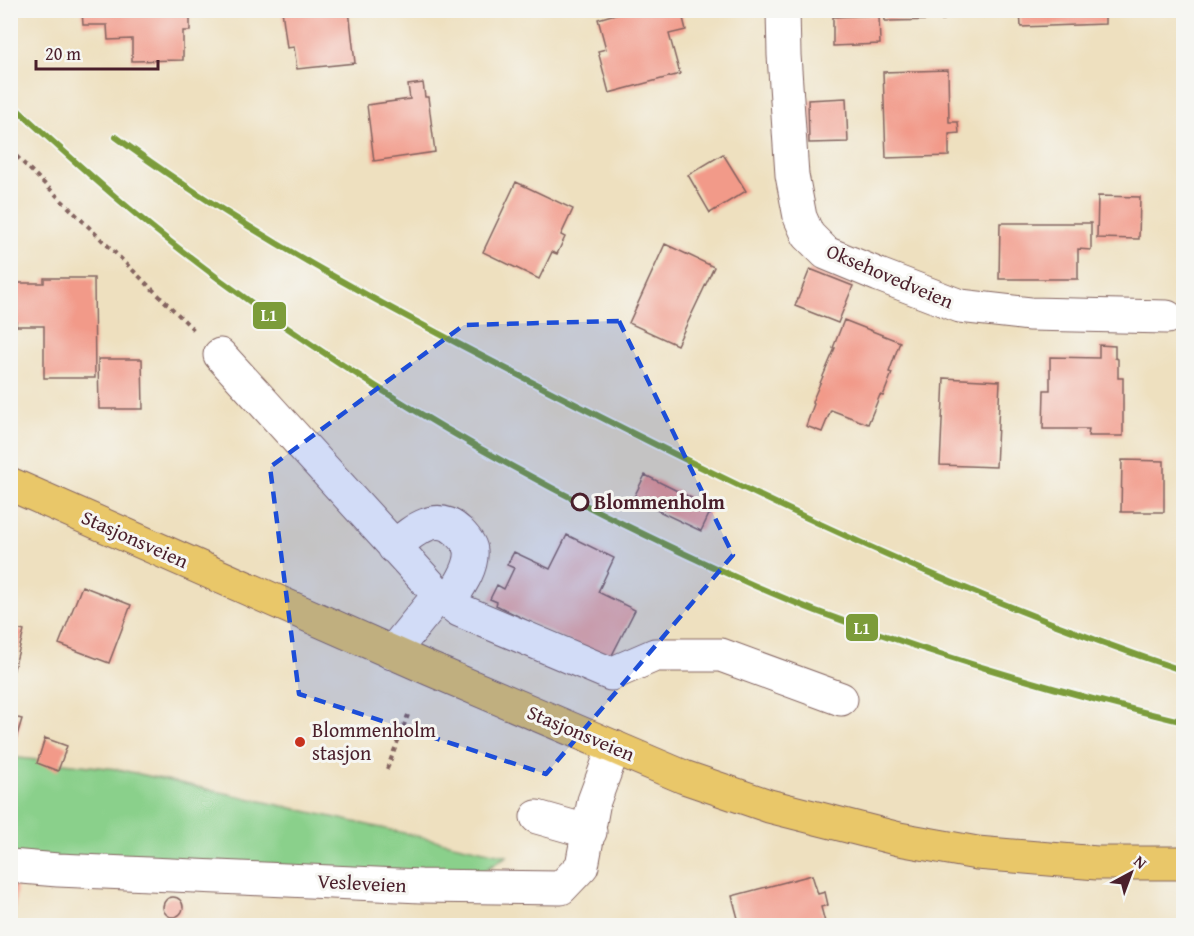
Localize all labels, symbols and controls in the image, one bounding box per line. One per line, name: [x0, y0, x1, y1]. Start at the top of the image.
scale bar: [36, 33, 158, 71]
text: 20 m: [45, 40, 81, 67]
street label: Oksehovedveien: [822, 236, 958, 315]
line badge: L1: [252, 301, 287, 330]
text: L1: [261, 303, 277, 327]
place label: Blommenholm: [594, 487, 725, 516]
marker: Blommenholm: [571, 493, 589, 511]
street label: Stasjonsveien: [77, 502, 193, 575]
line badge: L1: [845, 613, 879, 642]
text: L1: [854, 616, 870, 640]
street label: Stasjonsveien: [523, 697, 639, 768]
place label: Blommenholm stasjon: [312, 715, 437, 767]
marker: Blommenholm stasjon: [293, 735, 307, 749]
north arrow: [1101, 843, 1161, 903]
text: N: [1129, 849, 1153, 874]
street label: Vesleveien: [317, 866, 407, 899]

